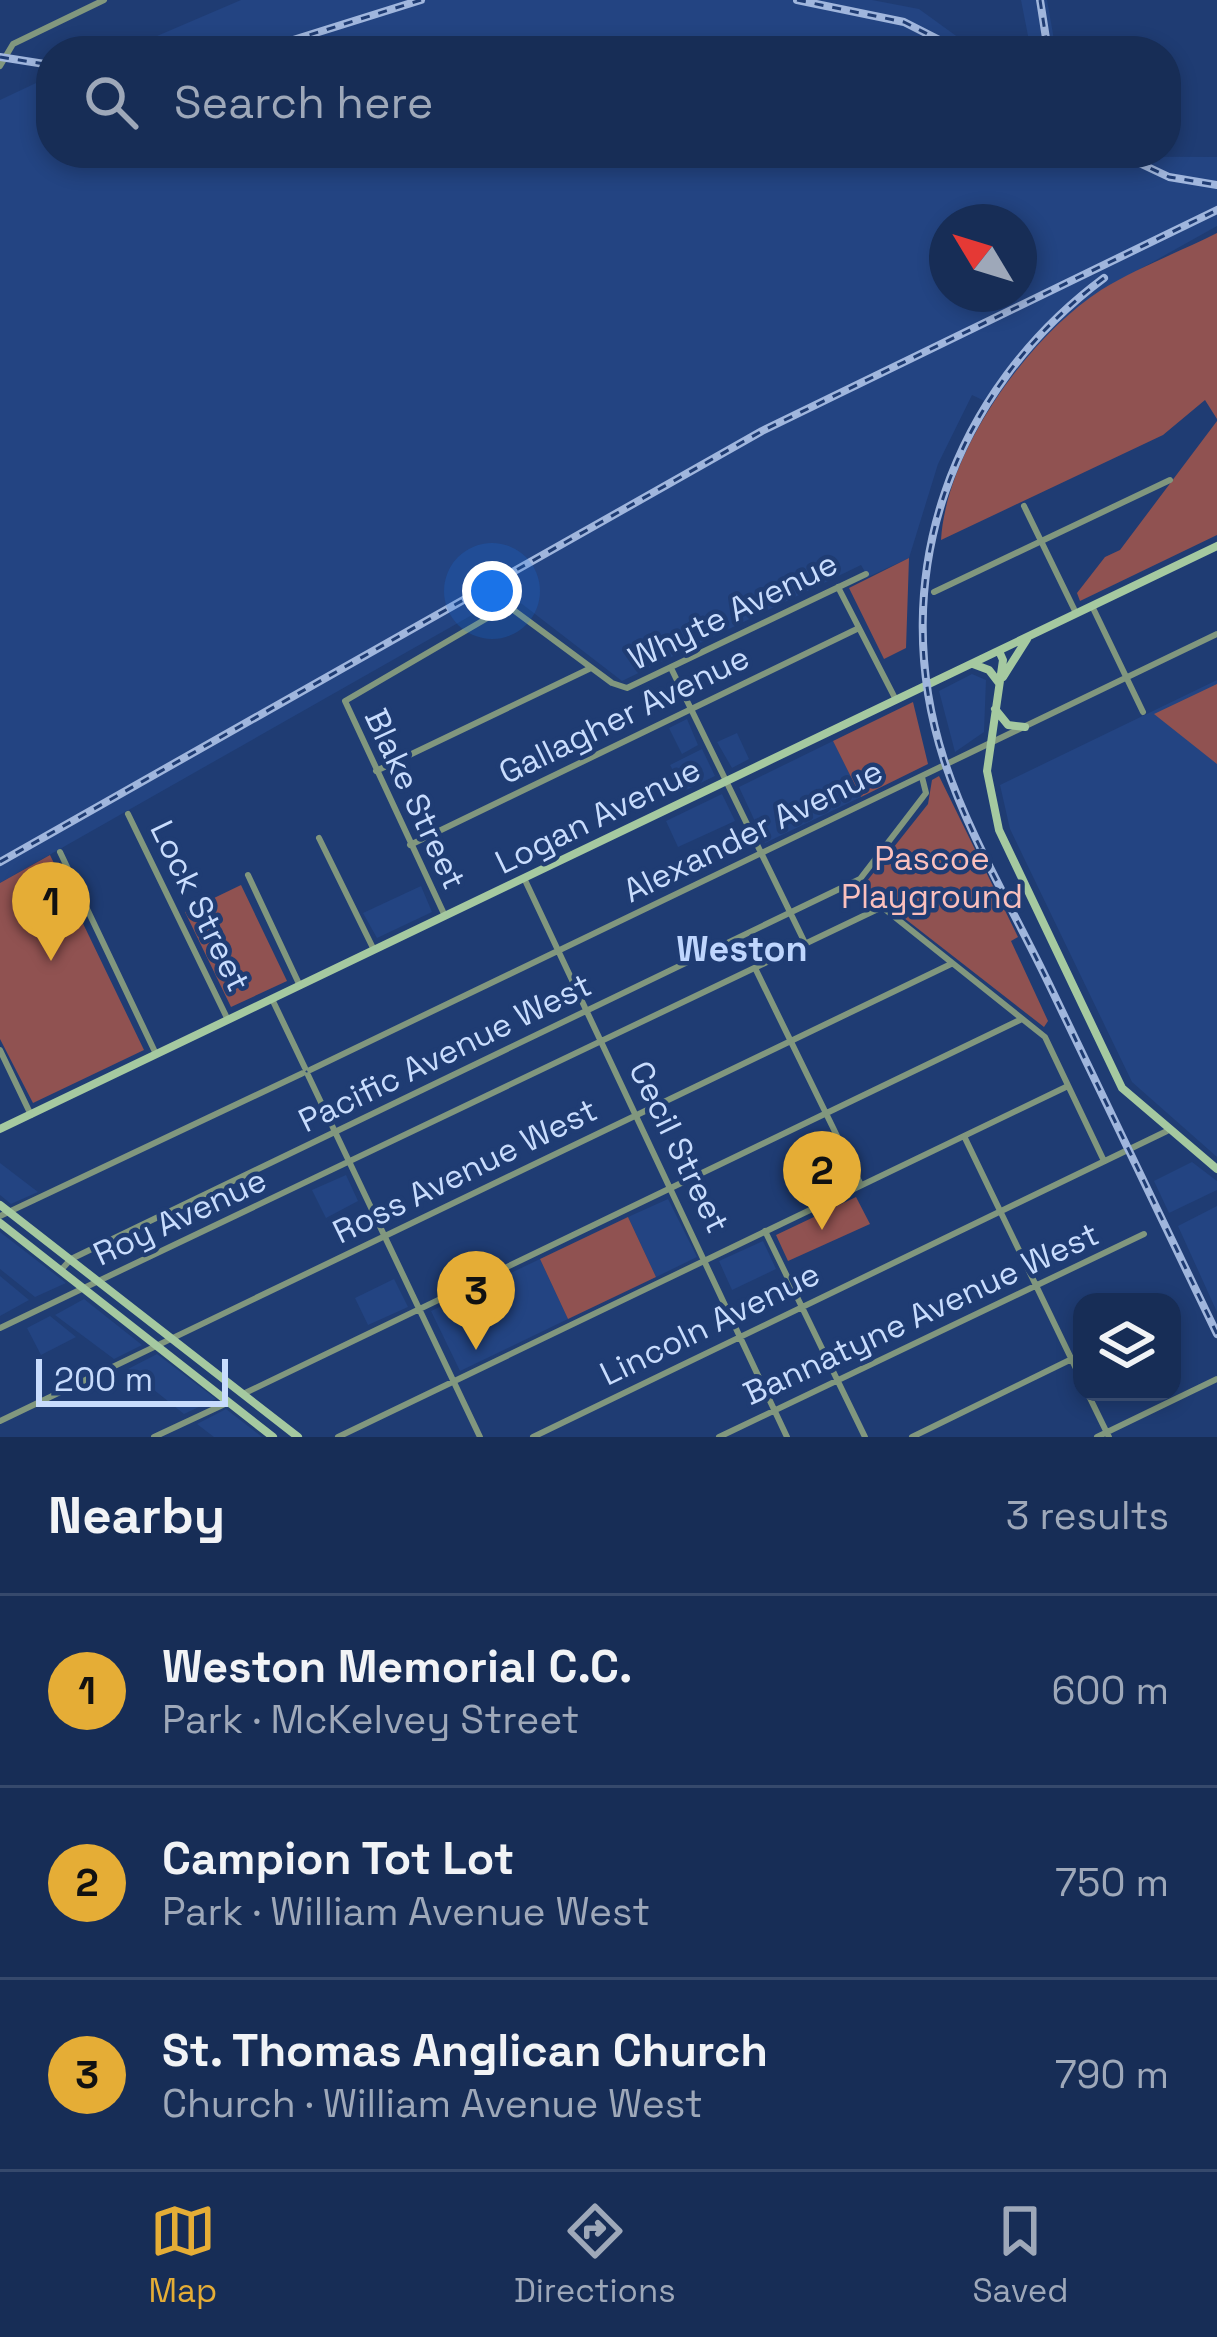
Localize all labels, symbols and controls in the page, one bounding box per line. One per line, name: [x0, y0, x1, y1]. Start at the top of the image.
search box: [36, 36, 1181, 168]
icon: search: [78, 69, 144, 135]
text: Search here: [174, 74, 433, 131]
north arrow: [929, 204, 1037, 312]
street label: Whyte Avenue: [621, 542, 845, 680]
your location: [462, 561, 522, 621]
street label: Gallagher Avenue: [492, 636, 756, 794]
street label: Blake Street: [355, 702, 475, 896]
street label: Logan Avenue: [488, 748, 708, 884]
street label: Alexander Avenue: [616, 750, 890, 912]
street label: Lock Street: [141, 814, 259, 998]
park label: Pascoe Playground: [841, 838, 1023, 918]
pin: 1: [12, 862, 90, 961]
district label: Weston: [676, 926, 808, 972]
street label: Pacific Avenue West: [292, 964, 598, 1142]
street label: Cecil Street: [619, 1054, 739, 1240]
street label: Ross Avenue West: [326, 1089, 604, 1253]
pin: 2: [783, 1131, 861, 1230]
street label: Roy Avenue: [87, 1159, 273, 1275]
street label: Bannatyne Avenue West: [737, 1213, 1105, 1415]
pin: 3: [437, 1251, 515, 1350]
street label: Lincoln Avenue: [593, 1253, 827, 1395]
map controls: [1073, 1293, 1181, 1401]
button: layers: [1073, 1293, 1181, 1401]
scale bar: [36, 1353, 228, 1406]
text: 200 m: [54, 1359, 153, 1401]
text: Nearby: [48, 1483, 225, 1548]
text: 3 results: [1006, 1491, 1169, 1540]
text: Weston Memorial C.C.: [162, 1638, 632, 1695]
text: 1: [78, 1666, 96, 1715]
text: 600 m: [1052, 1666, 1169, 1715]
text: Park · McKelvey Street: [162, 1695, 580, 1744]
text: Campion Tot Lot: [162, 1830, 514, 1887]
text: 2: [75, 1858, 99, 1907]
text: 750 m: [1055, 1858, 1169, 1907]
text: Park · William Avenue West: [162, 1887, 650, 1936]
text: St. Thomas Anglican Church: [162, 2022, 768, 2079]
text: 3: [75, 2050, 99, 2099]
text: 790 m: [1055, 2050, 1169, 2099]
text: Church · William Avenue West: [162, 2079, 703, 2128]
tab: Map: [148, 2198, 217, 2312]
tab: Directions: [514, 2198, 676, 2312]
tab: Saved: [972, 2198, 1069, 2312]

